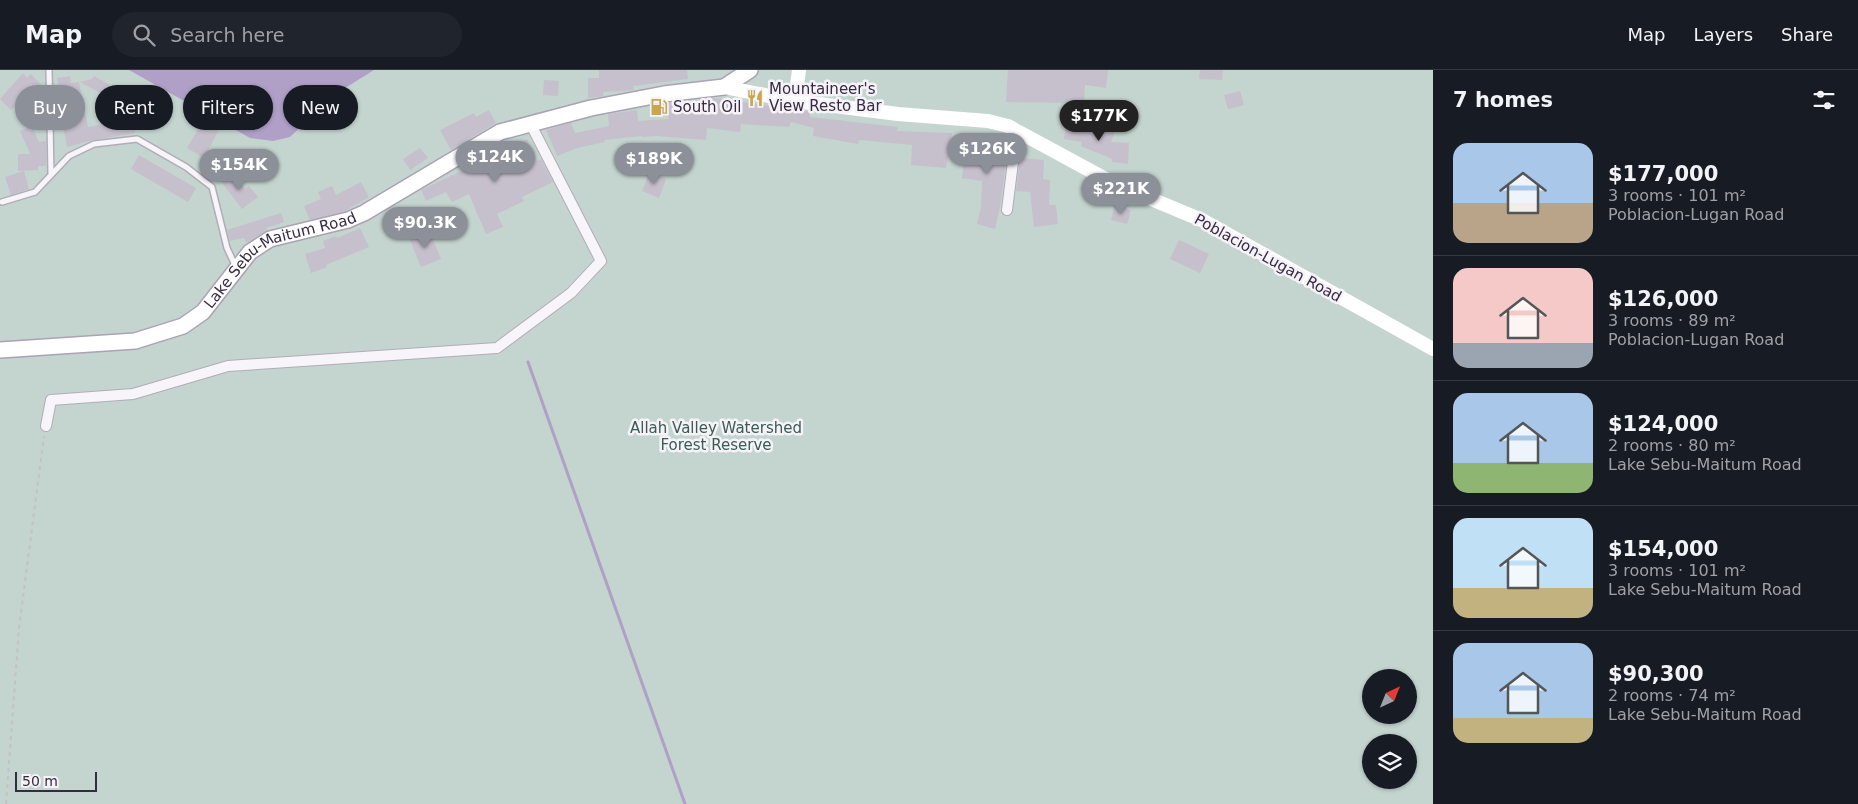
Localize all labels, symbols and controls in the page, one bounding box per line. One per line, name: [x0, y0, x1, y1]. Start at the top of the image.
search box: [112, 12, 462, 57]
text: Map: [25, 21, 82, 49]
icon: search: [130, 21, 158, 49]
text: Search here: [170, 24, 284, 46]
text: Map: [1627, 24, 1665, 45]
text: Layers: [1693, 24, 1753, 45]
text: Share: [1781, 24, 1833, 45]
place label: Mountaineer's View Resto Bar: [769, 80, 882, 115]
chip: Buy: [15, 85, 85, 130]
chip: Rent: [95, 85, 173, 130]
chip: Filters: [183, 85, 273, 130]
chip: New: [283, 85, 358, 130]
icon: filters: [1810, 86, 1838, 114]
restaurant icon: Mountaineer's View Resto Bar: [745, 88, 765, 108]
text: 7 homes: [1453, 88, 1553, 112]
fuel station icon: South Oil: [649, 97, 669, 117]
place label: South Oil: [673, 98, 742, 116]
pin: $177K: [1064, 100, 1134, 142]
text: $177K: [1071, 106, 1127, 125]
pin: $126K: [952, 132, 1022, 175]
text: $126K: [959, 139, 1015, 158]
pin: $124K: [460, 140, 530, 183]
pin: $189K: [619, 142, 689, 185]
text: $124K: [467, 147, 523, 166]
pin: $154K: [204, 148, 274, 191]
text: $189K: [626, 149, 682, 168]
text: $154K: [211, 155, 267, 174]
text: $177,000: [1608, 162, 1718, 186]
icon: home: [1493, 163, 1553, 223]
pin: $221K: [1086, 172, 1156, 215]
text: $221K: [1093, 179, 1149, 198]
text: 3 rooms · 101 m²: [1608, 186, 1746, 205]
text: Poblacion-Lugan Road: [1608, 205, 1784, 224]
pin: $90.3K: [384, 206, 466, 249]
street label: Lake Sebu-Maitum Road: [200, 208, 359, 312]
street label: Poblacion-Lugan Road: [1191, 210, 1345, 306]
text: $90.3K: [393, 213, 457, 232]
text: $126,000: [1608, 287, 1718, 311]
icon: home: [1493, 288, 1553, 348]
text: 3 rooms · 89 m²: [1608, 311, 1736, 330]
text: Poblacion-Lugan Road: [1608, 330, 1784, 349]
text: $124,000: [1608, 412, 1718, 436]
icon: home: [1493, 413, 1553, 473]
park label: Allah Valley Watershed Forest Reserve: [630, 419, 802, 454]
text: 2 rooms · 80 m²: [1608, 436, 1736, 455]
text: Lake Sebu-Maitum Road: [1608, 455, 1802, 474]
text: $154,000: [1608, 537, 1718, 561]
icon: home: [1493, 538, 1553, 598]
text: 3 rooms · 101 m²: [1608, 561, 1746, 580]
text: Lake Sebu-Maitum Road: [1608, 580, 1802, 599]
text: $90,300: [1608, 662, 1704, 686]
icon: home: [1493, 663, 1553, 723]
north arrow: [1362, 669, 1418, 724]
map controls: [1362, 669, 1417, 789]
text: 2 rooms · 74 m²: [1608, 686, 1736, 705]
text: Lake Sebu-Maitum Road: [1608, 705, 1802, 724]
button: layers: [1362, 734, 1417, 789]
scale bar: [15, 769, 98, 792]
text: 50 m: [22, 773, 58, 789]

